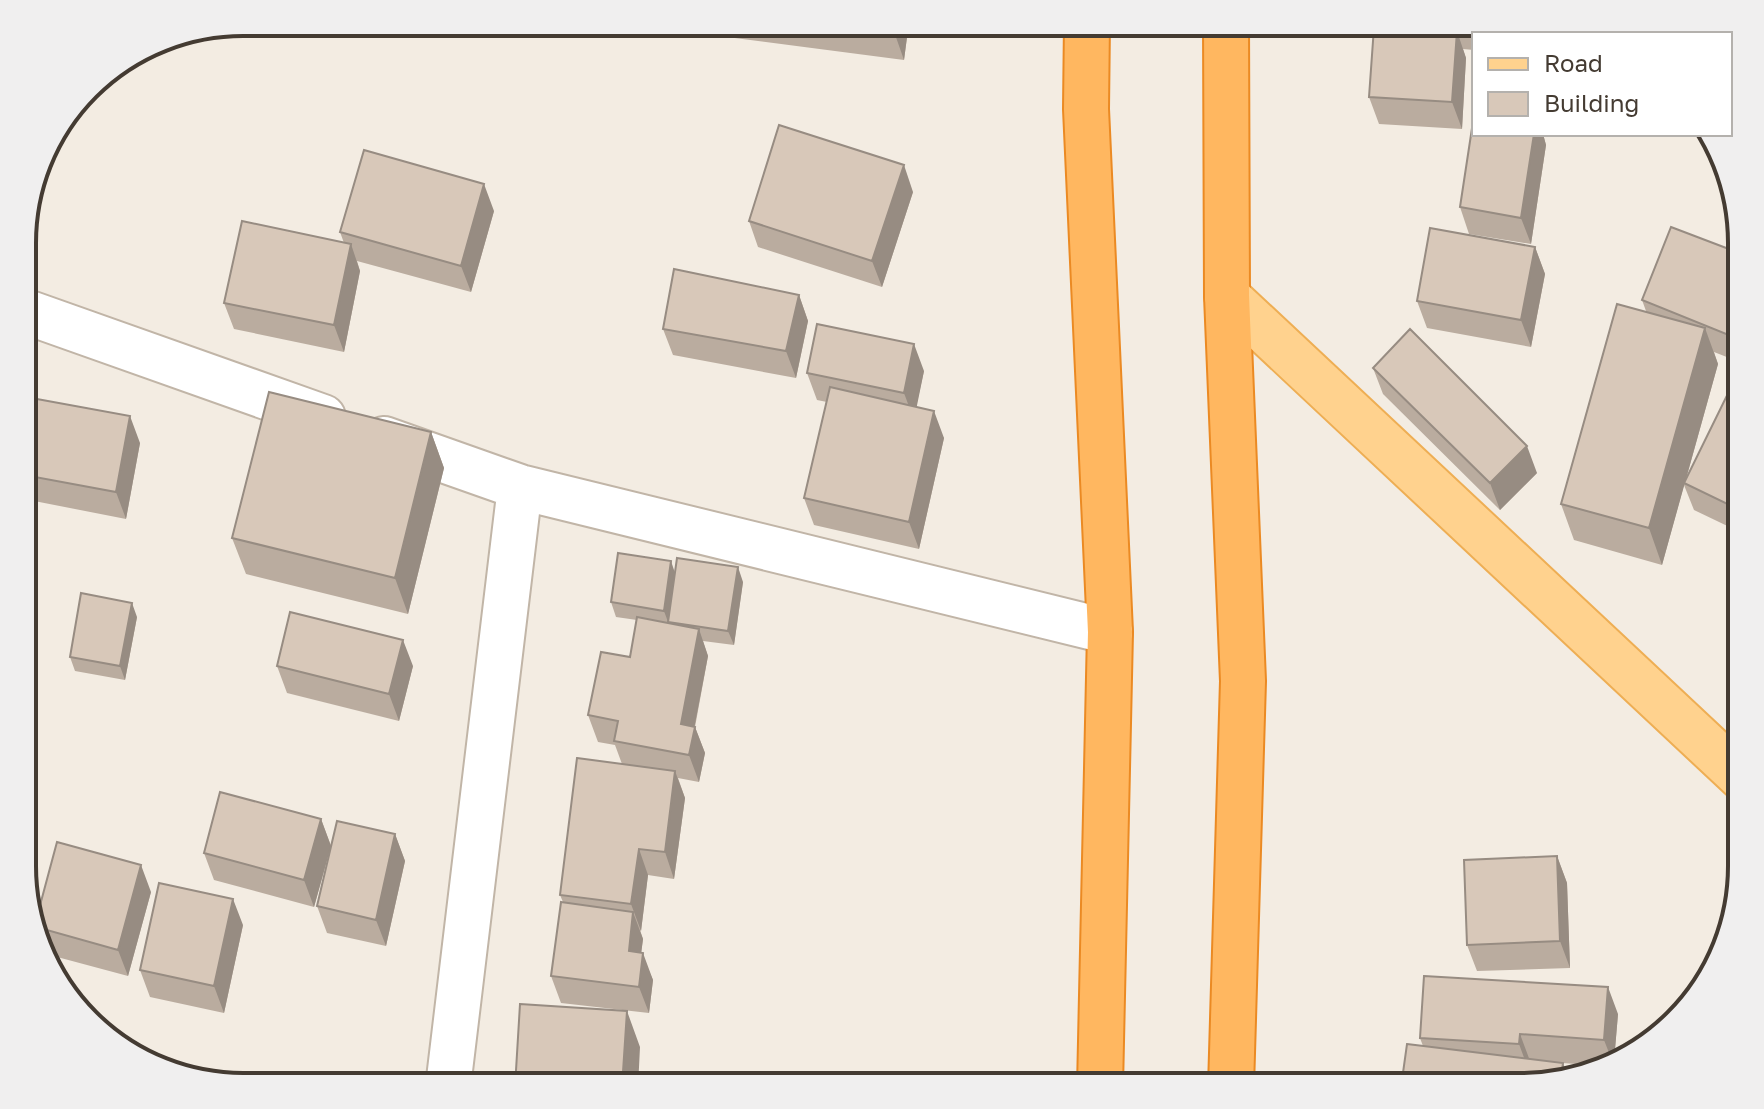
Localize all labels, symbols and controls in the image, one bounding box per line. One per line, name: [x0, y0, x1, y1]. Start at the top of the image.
legend: [1472, 32, 1732, 136]
text: Road: [1544, 48, 1603, 77]
text: Building: [1544, 88, 1639, 117]

